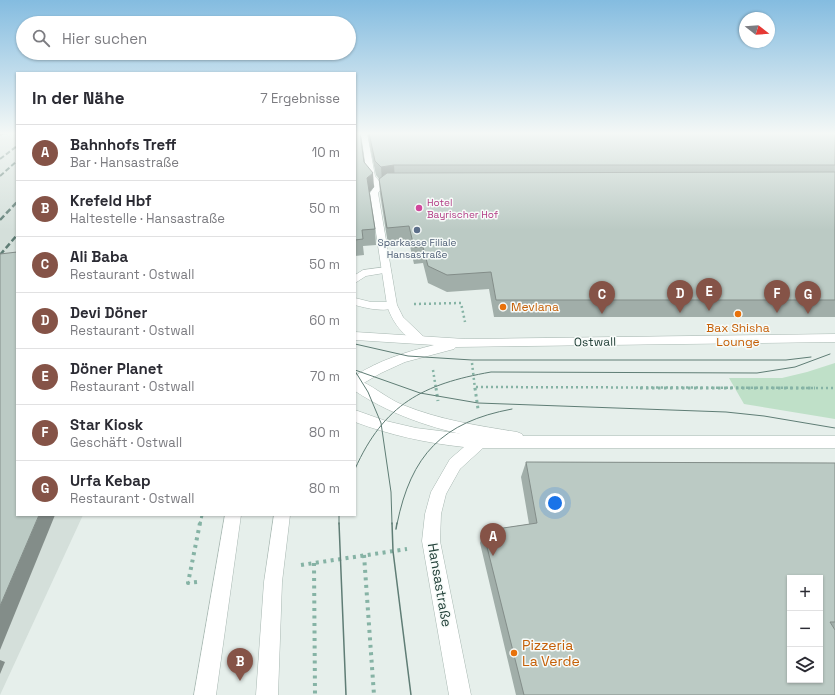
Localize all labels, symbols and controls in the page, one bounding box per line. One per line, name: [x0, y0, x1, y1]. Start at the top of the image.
north arrow: [739, 12, 775, 48]
search box: [16, 16, 356, 60]
icon: search: [30, 27, 52, 49]
text: Hier suchen: [62, 29, 147, 48]
text: In der Nähe: [32, 87, 124, 109]
text: 7 Ergebnisse: [260, 90, 340, 107]
text: Bahnhofs Treff: [70, 135, 176, 154]
text: A: [41, 144, 49, 161]
text: 10 m: [312, 144, 340, 161]
text: Bar · Hansastraße: [70, 154, 179, 171]
text: Krefeld Hbf: [70, 191, 152, 210]
place label: Hotel Bayrischer Hof: [427, 196, 499, 221]
text: B: [41, 200, 49, 217]
text: 50 m: [309, 200, 340, 217]
marker: Hotel Bayrischer Hof: [414, 203, 424, 213]
text: Haltestelle · Hansastraße: [70, 210, 225, 227]
marker: Sparkasse Filiale Hansastraße: [412, 225, 422, 235]
place label: Sparkasse Filiale Hansastraße: [378, 236, 457, 261]
text: Ali Baba: [70, 247, 128, 266]
text: C: [41, 256, 49, 273]
text: 50 m: [309, 256, 340, 273]
text: Restaurant · Ostwall: [70, 266, 194, 283]
pin: E: [696, 278, 722, 311]
pin: D: [667, 280, 693, 313]
pin: F: [764, 280, 790, 313]
pin: C: [589, 281, 615, 314]
pin: G: [795, 281, 821, 314]
place label: Mevlana: [511, 299, 559, 315]
marker: Mevlana: [498, 302, 508, 312]
text: Devi Döner: [70, 303, 147, 322]
marker: Bax Shisha Lounge: [733, 309, 743, 319]
text: D: [41, 312, 49, 329]
text: 60 m: [309, 312, 340, 329]
place label: Bax Shisha Lounge: [706, 320, 770, 350]
text: Restaurant · Ostwall: [70, 322, 194, 339]
street label: Ostwall: [574, 334, 616, 350]
text: Döner Planet: [70, 359, 163, 378]
text: E: [41, 368, 49, 385]
text: 70 m: [310, 368, 340, 385]
text: Restaurant · Ostwall: [70, 378, 194, 395]
text: Star Kiosk: [70, 415, 143, 434]
text: F: [42, 424, 48, 441]
text: 80 m: [309, 424, 340, 441]
text: Geschäft · Ostwall: [70, 434, 182, 451]
text: Urfa Kebap: [70, 471, 151, 490]
text: G: [41, 480, 49, 497]
text: 80 m: [309, 480, 340, 497]
text: Restaurant · Ostwall: [70, 490, 194, 507]
your location: [545, 493, 565, 513]
pin: A: [480, 523, 506, 556]
street label: Hansastraße: [424, 542, 456, 628]
map controls: [787, 575, 823, 683]
button: +: [787, 575, 823, 611]
button: −: [787, 611, 823, 647]
place label: Pizzeria La Verde: [522, 636, 580, 670]
button: layers: [787, 647, 823, 683]
pin: B: [227, 648, 253, 681]
marker: Pizzeria La Verde: [509, 648, 519, 658]

